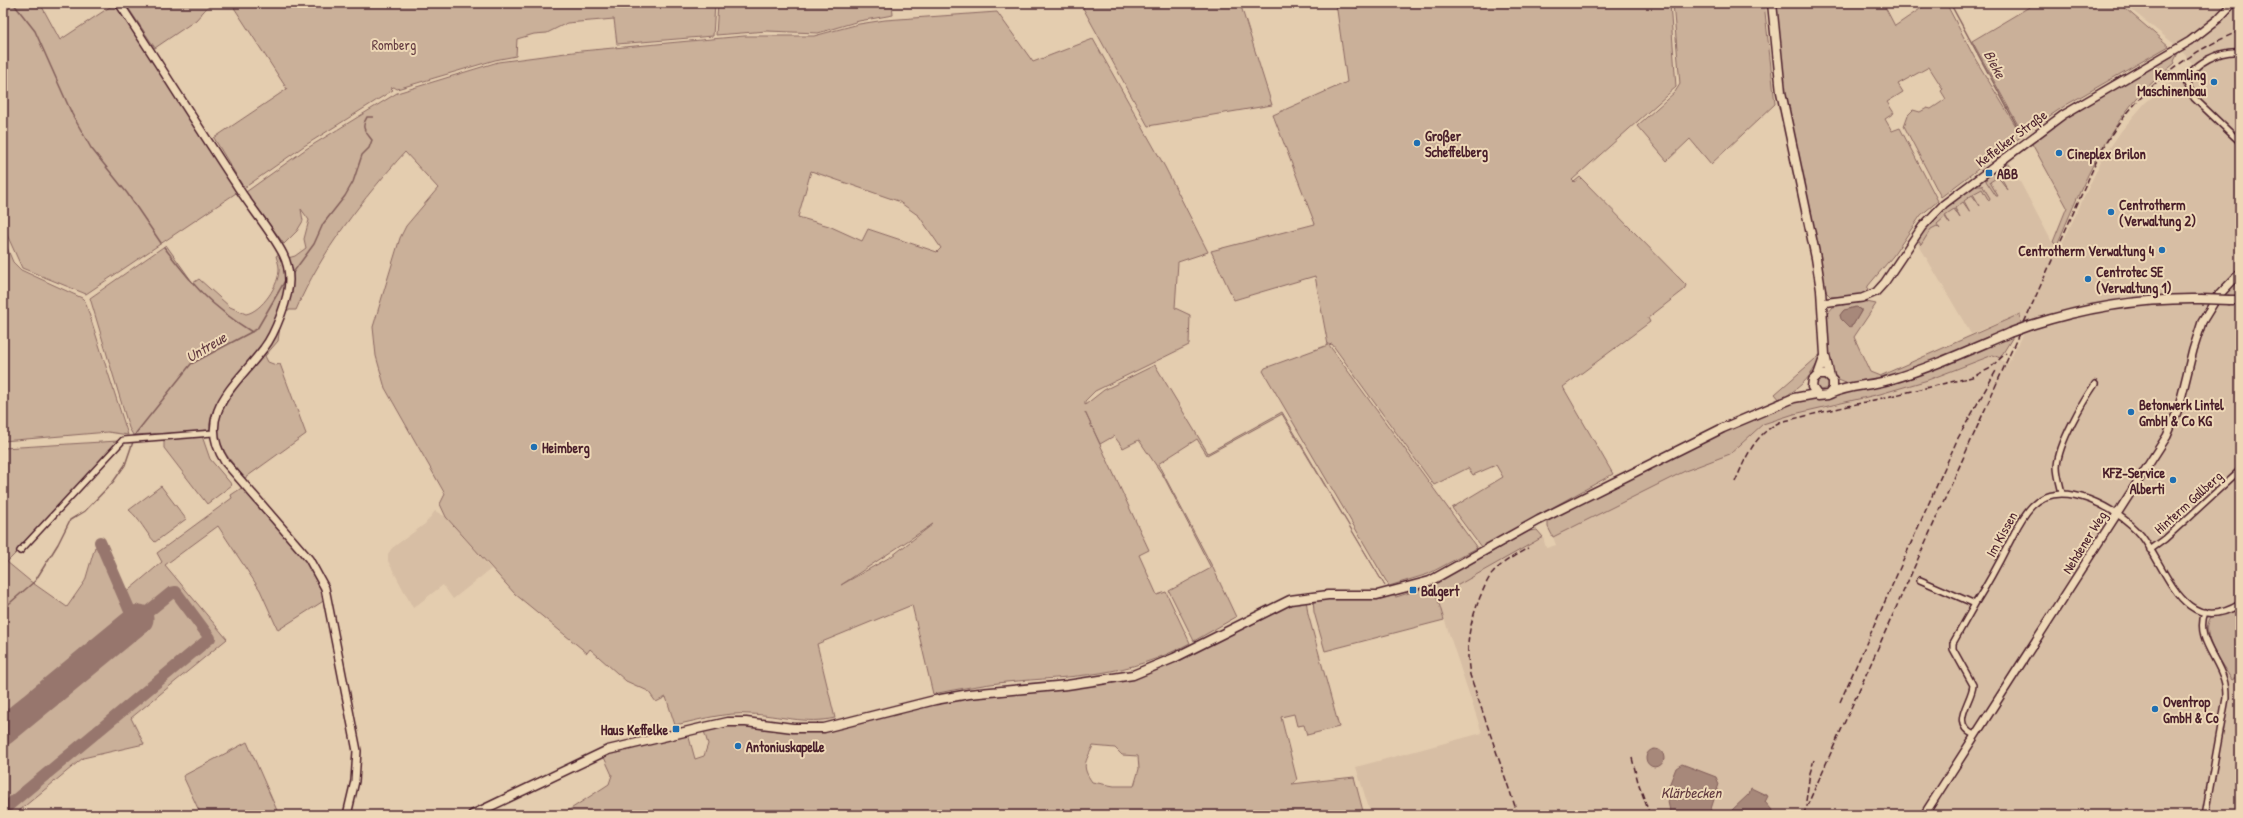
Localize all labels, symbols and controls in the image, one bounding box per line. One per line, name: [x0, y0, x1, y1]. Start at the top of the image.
park label: Romberg: [372, 35, 416, 55]
water label: Bieke: [1979, 46, 2012, 83]
place label: Kemmling Maschinenbau: [2137, 65, 2206, 100]
marker: Kemmling Maschinenbau: [2209, 77, 2219, 87]
street label: Keffelker Straße: [1971, 105, 2051, 172]
place label: Großer Scheffelberg: [1425, 126, 1488, 163]
marker: Großer Scheffelberg: [1412, 138, 1422, 148]
place label: Cineplex Brilon: [2067, 144, 2146, 165]
marker: Cineplex Brilon: [2054, 148, 2064, 158]
place label: ABB: [1997, 164, 2018, 183]
marker: ABB: [1984, 168, 1994, 178]
place label: Centrotherm (Verwaltung 2): [2119, 195, 2196, 232]
marker: Centrotherm (Verwaltung 2): [2106, 207, 2116, 217]
place label: Centrotherm Verwaltung 4: [2018, 241, 2155, 262]
marker: Centrotherm Verwaltung 4: [2157, 245, 2167, 255]
place label: Centrotec SE (Verwaltung 1): [2096, 262, 2172, 299]
marker: Centrotec SE (Verwaltung 1): [2083, 274, 2093, 284]
water label: Untreue: [182, 326, 231, 367]
place label: Betonwerk Lintel GmbH & Co KG: [2139, 395, 2224, 430]
marker: Betonwerk Lintel GmbH & Co KG: [2126, 407, 2136, 417]
place label: Heimberg: [542, 438, 590, 459]
marker: Heimberg: [529, 442, 539, 452]
place label: KFZ-Service Alberti: [2103, 463, 2165, 498]
street label: Hinterm Gallberg: [2150, 466, 2227, 538]
marker: KFZ-Service Alberti: [2168, 475, 2178, 485]
street label: Nehdener Weg: [2057, 507, 2112, 578]
street label: Im Kissen: [1981, 508, 2021, 560]
place label: Balgert: [1421, 581, 1461, 602]
marker: Balgert: [1408, 585, 1418, 595]
place label: Oventrop GmbH & Co: [2163, 692, 2219, 727]
marker: Oventrop GmbH & Co: [2150, 704, 2160, 714]
place label: Haus Keffelke: [601, 720, 668, 739]
marker: Haus Keffelke: [671, 724, 681, 734]
place label: Antoniuskapelle: [746, 737, 825, 758]
marker: Antoniuskapelle: [733, 741, 743, 751]
water label: Klärbecken: [1661, 782, 1722, 803]

